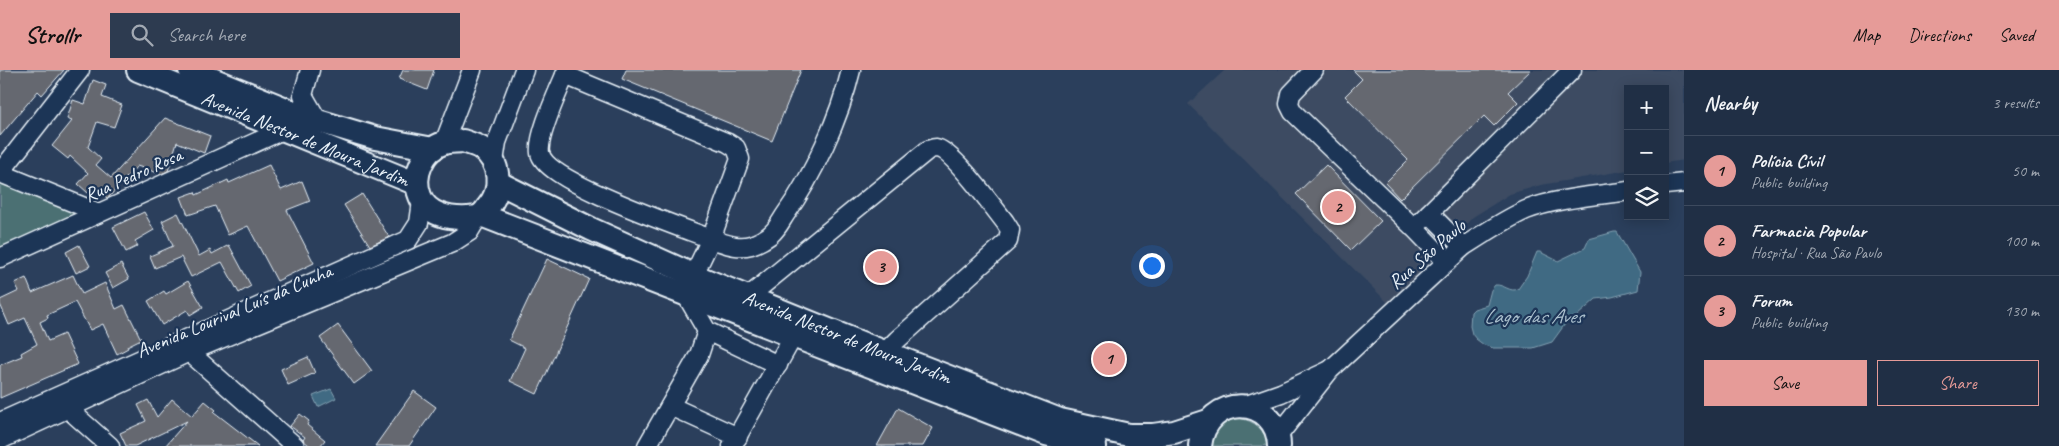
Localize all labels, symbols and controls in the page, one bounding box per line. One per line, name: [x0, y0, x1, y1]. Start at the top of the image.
search box: [110, 13, 460, 58]
text: Strollr: [25, 20, 80, 50]
icon: search: [128, 21, 156, 49]
text: Search here: [168, 23, 245, 47]
text: Map: [1853, 24, 1880, 46]
text: Directions: [1908, 24, 1971, 46]
text: Saved: [1999, 24, 2034, 46]
street label: Avenida Nestor de Moura Jardim: [198, 85, 415, 193]
map controls: [1624, 85, 1669, 220]
button: +: [1624, 85, 1669, 130]
text: Nearby: [1704, 90, 1757, 116]
text: 3 results: [1992, 93, 2039, 113]
button: −: [1624, 130, 1669, 175]
street label: Rua Pedro Rosa: [80, 142, 188, 208]
text: Polícia Cívil: [1751, 149, 1822, 173]
text: 1: [1716, 161, 1724, 181]
text: 50 m: [2012, 161, 2039, 181]
text: Public building: [1751, 173, 1827, 193]
button: layers: [1624, 175, 1669, 220]
pin: 2: [1322, 188, 1354, 226]
street label: Rua São Paulo: [1383, 213, 1472, 295]
text: Farmacia Popular: [1751, 219, 1866, 243]
text: 2: [1716, 231, 1724, 251]
text: 100 m: [2005, 231, 2039, 251]
text: Hospital · Rua São Paulo: [1751, 243, 1881, 263]
pin: 3: [865, 248, 897, 286]
your location: [1139, 253, 1165, 279]
street label: Avenida Lourival Luís da Cunha: [132, 258, 337, 364]
street label: Avenida Nestor de Moura Jardim: [739, 284, 957, 390]
text: Forum: [1751, 289, 1792, 313]
text: 3: [1716, 301, 1724, 321]
text: 130 m: [2005, 301, 2039, 321]
water label: Lago das Aves: [1484, 303, 1586, 329]
text: Public building: [1751, 313, 1827, 333]
pin: 1: [1093, 340, 1125, 378]
button: Save: [1704, 360, 1867, 406]
button: Share: [1877, 360, 2039, 406]

